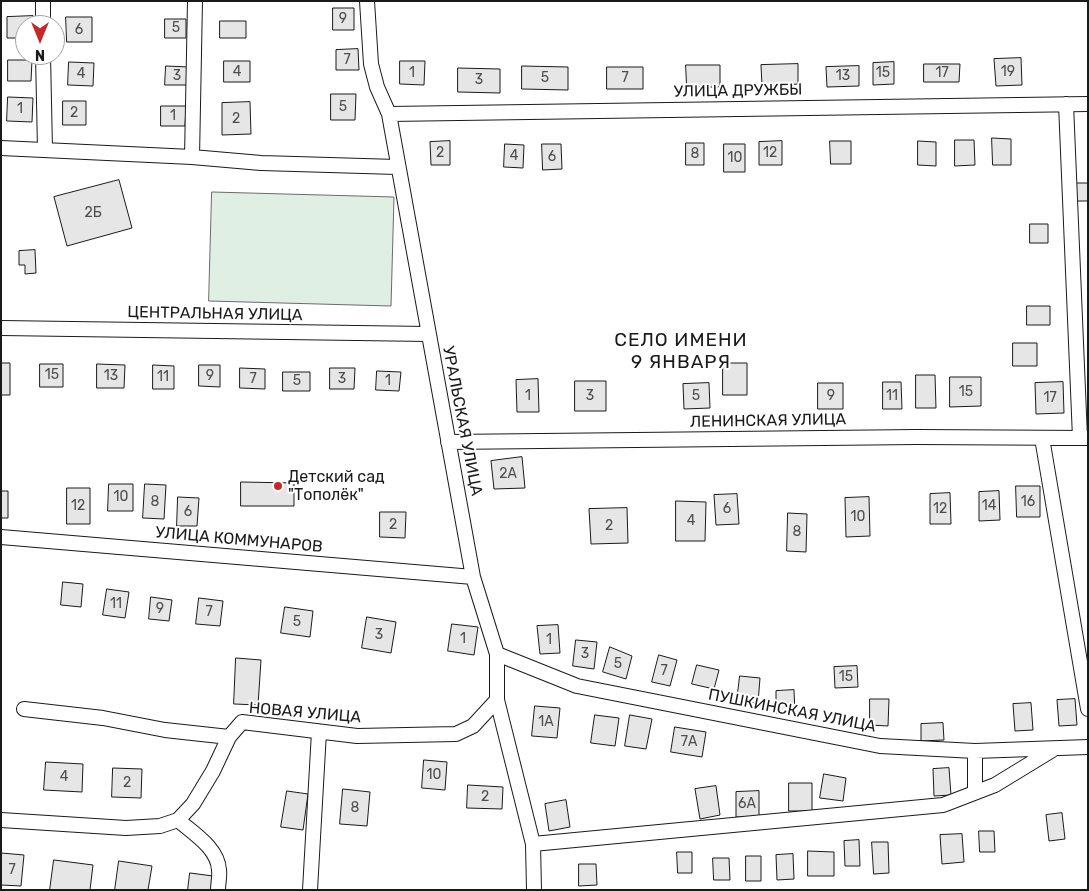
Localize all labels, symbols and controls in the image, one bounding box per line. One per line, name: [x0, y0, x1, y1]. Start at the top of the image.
house number: 9: [339, 11, 347, 27]
north arrow: [15, 15, 65, 65]
house number: 5: [172, 20, 180, 36]
house number: 6: [75, 22, 83, 38]
text: N: [35, 46, 45, 63]
house number: 7: [343, 52, 351, 68]
house number: 4: [233, 64, 241, 80]
house number: 19: [1001, 64, 1015, 80]
house number: 1: [409, 65, 415, 81]
house number: 15: [876, 65, 890, 81]
house number: 17: [935, 65, 949, 81]
house number: 4: [77, 66, 85, 82]
house number: 3: [173, 68, 181, 84]
house number: 13: [836, 68, 850, 84]
house number: 5: [541, 70, 549, 86]
house number: 7: [621, 70, 629, 86]
house number: 3: [475, 72, 483, 88]
street label: УЛИЦА ДРУЖБЫ: [673, 80, 803, 102]
house number: 5: [339, 99, 347, 115]
house number: 1: [17, 101, 23, 117]
house number: 2: [70, 105, 78, 121]
house number: 1: [170, 108, 176, 124]
house number: 2: [232, 111, 240, 127]
house number: 2: [436, 145, 444, 161]
house number: 12: [763, 145, 777, 161]
house number: 8: [691, 146, 699, 162]
house number: 4: [510, 148, 518, 164]
house number: 6: [548, 149, 556, 165]
house number: 10: [728, 150, 742, 166]
house number: 2Б: [84, 205, 102, 221]
street label: ЦЕНТРАЛЬНАЯ УЛИЦА: [127, 303, 303, 325]
district label: СЕЛО ИМЕНИ 9 ЯНВАРЯ: [613, 330, 749, 374]
street label: УРАЛЬСКАЯ УЛИЦА: [438, 345, 486, 497]
house number: 15: [45, 367, 59, 383]
house number: 13: [104, 368, 118, 384]
house number: 9: [206, 368, 214, 384]
house number: 11: [157, 369, 169, 385]
house number: 7: [249, 371, 257, 387]
house number: 3: [338, 371, 346, 387]
house number: 5: [293, 373, 301, 389]
house number: 1: [385, 373, 391, 389]
house number: 15: [959, 384, 973, 400]
house number: 1: [525, 388, 531, 404]
house number: 3: [586, 388, 594, 404]
house number: 5: [692, 388, 700, 404]
house number: 9: [827, 388, 835, 404]
house number: 11: [886, 388, 898, 404]
house number: 17: [1043, 390, 1057, 406]
street label: ЛЕНИНСКАЯ УЛИЦА: [690, 410, 846, 432]
house number: 2А: [499, 466, 517, 482]
place label: Детский сад "Тополёк": [288, 467, 385, 505]
marker: Детский сад "Тополёк": [272, 480, 284, 492]
house number: 10: [114, 489, 128, 505]
house number: 8: [151, 494, 159, 510]
house number: 16: [1021, 494, 1035, 510]
house number: 12: [71, 498, 85, 514]
house number: 14: [982, 498, 996, 514]
house number: 6: [723, 501, 731, 517]
house number: 12: [933, 501, 947, 517]
house number: 6: [184, 504, 192, 520]
house number: 10: [851, 509, 865, 525]
house number: 4: [687, 513, 695, 529]
house number: 2: [389, 517, 397, 533]
house number: 2: [605, 518, 613, 534]
street label: УЛИЦА КОММУНАРОВ: [155, 523, 323, 557]
house number: 8: [793, 524, 801, 540]
house number: 11: [110, 596, 122, 612]
house number: 9: [156, 601, 164, 617]
house number: 7: [205, 604, 213, 620]
house number: 5: [293, 614, 301, 630]
house number: 3: [375, 627, 383, 643]
house number: 1: [460, 631, 466, 647]
house number: 1: [546, 632, 552, 648]
house number: 3: [581, 646, 589, 662]
house number: 5: [614, 656, 622, 672]
house number: 7: [660, 663, 668, 679]
house number: 15: [839, 669, 853, 685]
street label: ПУШКИНСКАЯ УЛИЦА: [707, 685, 877, 737]
street label: НОВАЯ УЛИЦА: [248, 699, 362, 727]
house number: 1А: [538, 714, 554, 730]
house number: 7А: [681, 734, 697, 750]
house number: 10: [427, 767, 441, 783]
house number: 4: [60, 769, 68, 785]
house number: 2: [123, 775, 131, 791]
house number: 2: [481, 789, 489, 805]
house number: 6А: [738, 796, 756, 812]
house number: 8: [351, 800, 359, 816]
house number: 7: [8, 862, 16, 878]

